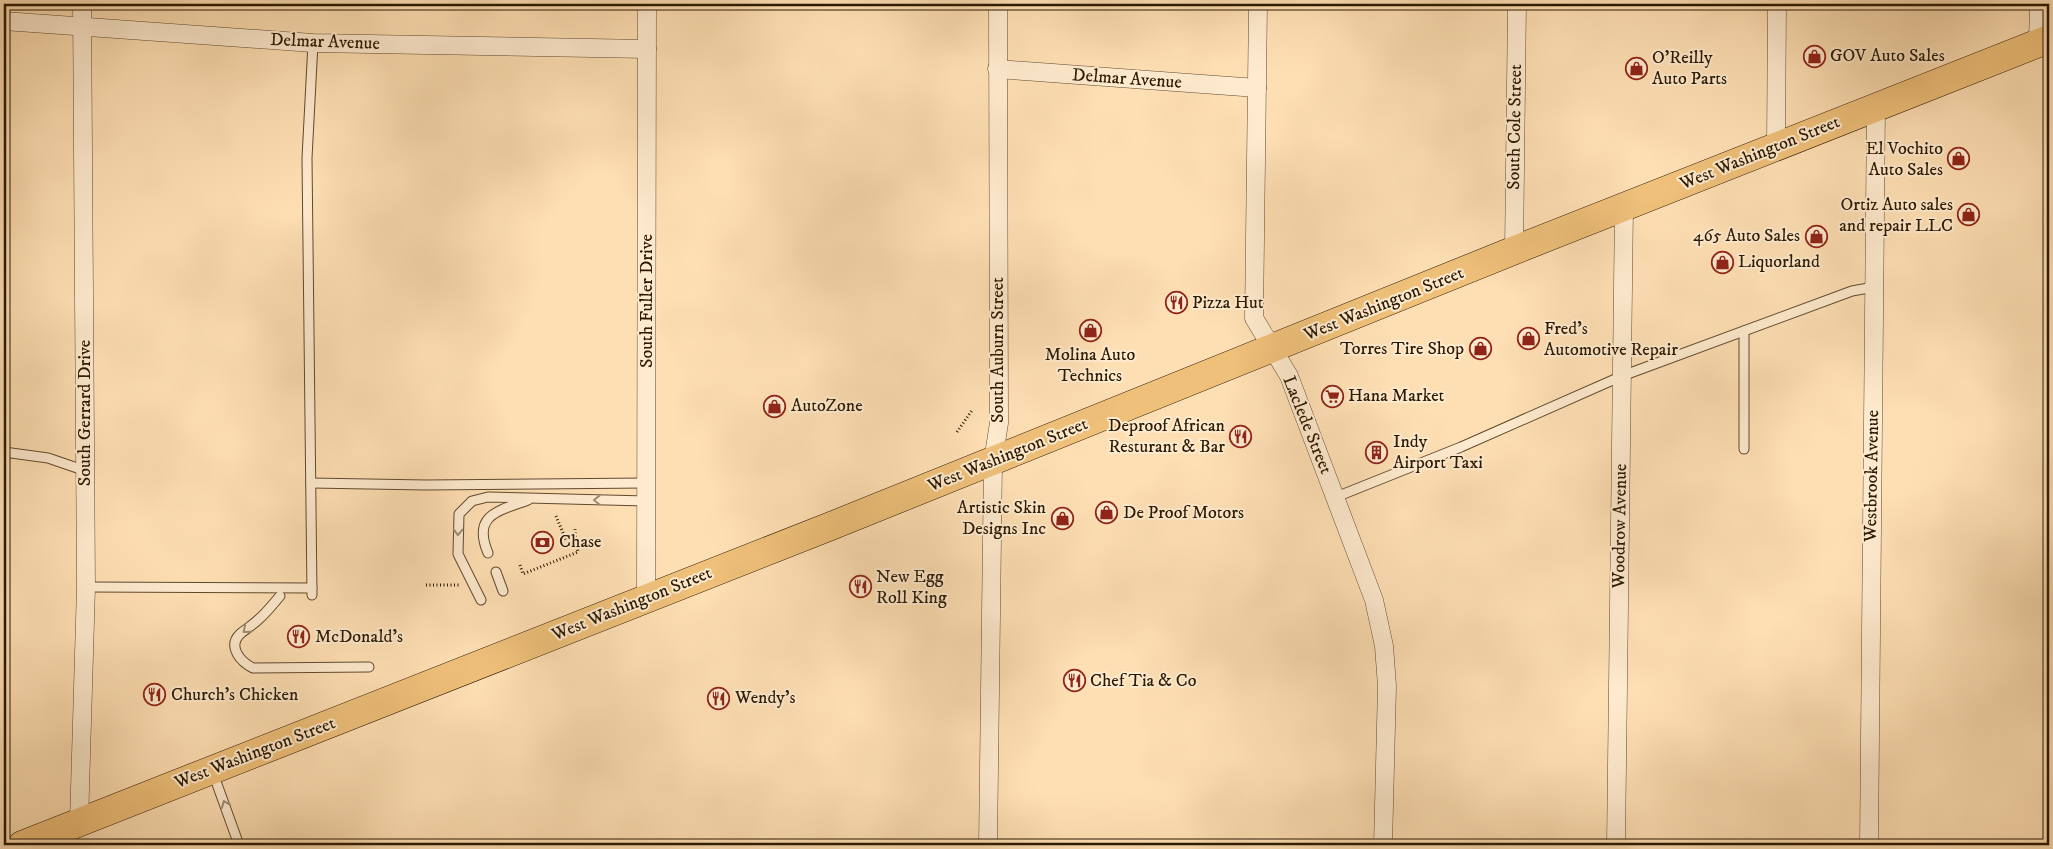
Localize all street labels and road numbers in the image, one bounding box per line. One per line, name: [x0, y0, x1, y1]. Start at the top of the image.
street label: Delmar Avenue: [270, 29, 380, 55]
street label: Delmar Avenue: [1071, 64, 1183, 94]
street label: South Cole Street: [1503, 64, 1527, 190]
street label: West Washington Street: [1676, 111, 1843, 195]
street label: South Fuller Drive: [636, 234, 658, 368]
street label: West Washington Street: [1300, 262, 1467, 346]
street label: South Auburn Street: [987, 277, 1009, 423]
street label: South Gerrard Drive: [74, 340, 96, 486]
street label: Laclede Street: [1277, 373, 1337, 478]
street label: Westbrook Avenue: [1860, 410, 1884, 543]
street label: West Washington Street: [924, 413, 1091, 497]
street label: Woodrow Avenue: [1608, 463, 1632, 590]
street label: West Washington Street: [548, 562, 715, 646]
street label: West Washington Street: [171, 712, 339, 794]

